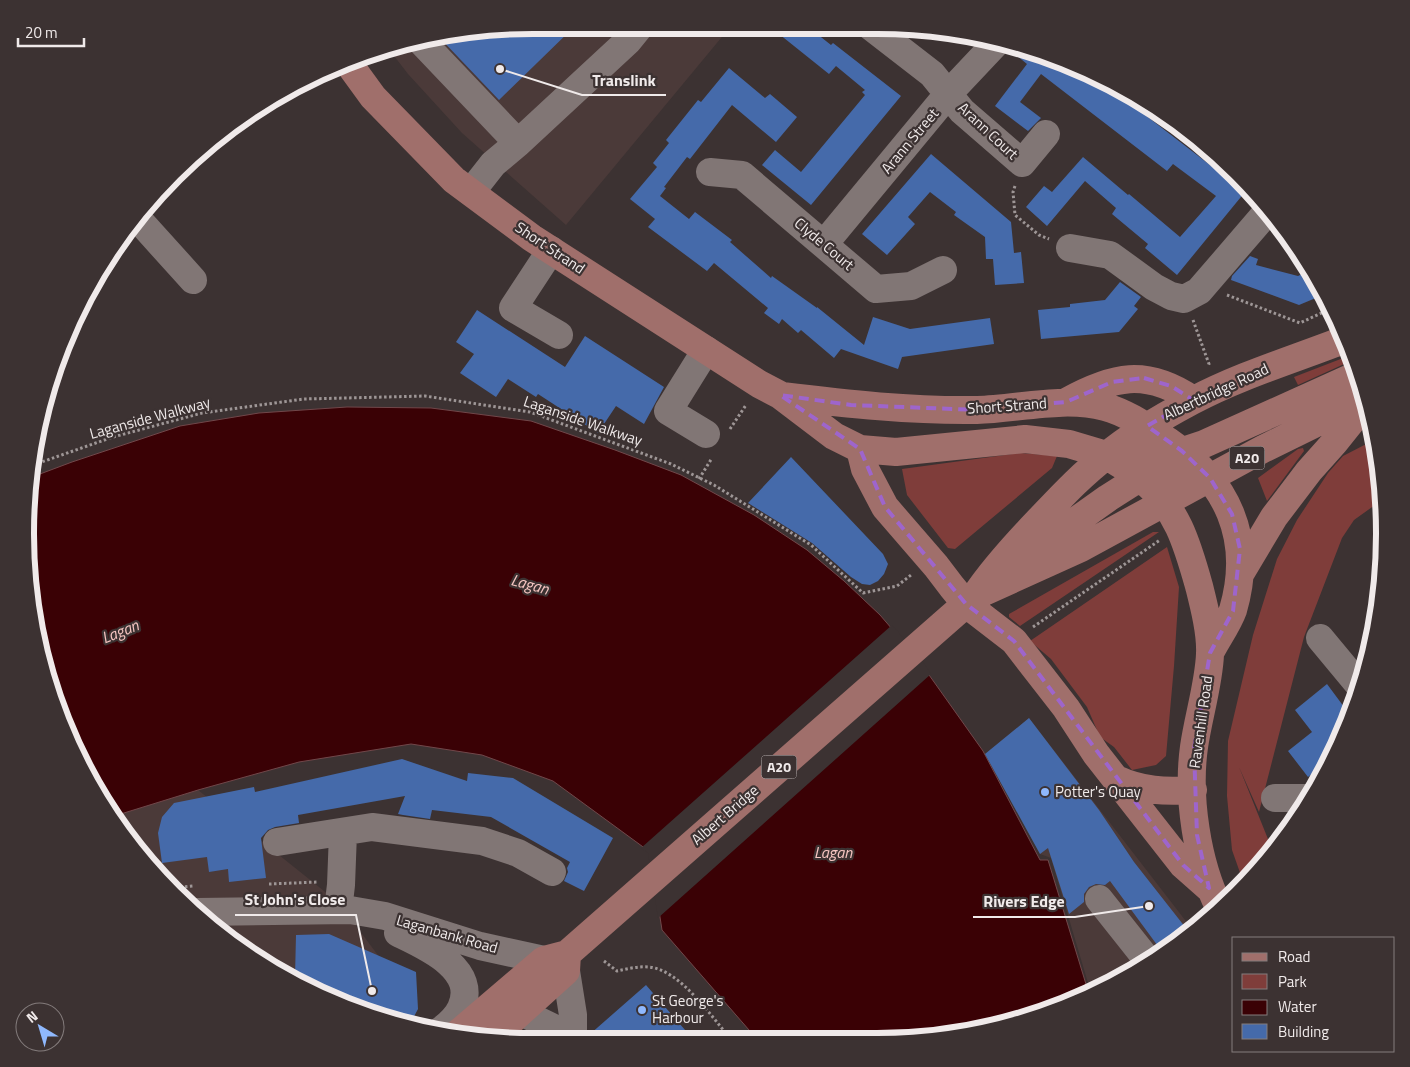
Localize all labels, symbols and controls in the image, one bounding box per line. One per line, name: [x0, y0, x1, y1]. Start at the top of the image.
scale bar: [18, 15, 84, 47]
text: 20 m: [25, 21, 58, 44]
callout: Translink: [582, 64, 666, 95]
text: Translink: [592, 68, 657, 92]
street label: Arann Court: [953, 97, 1024, 165]
street label: Arann Street: [875, 102, 945, 179]
street label: Clyde Court: [789, 212, 860, 276]
street label: Short Strand: [511, 216, 590, 279]
street label: Albertbridge Road: [1159, 357, 1272, 426]
street label: Laganside Walkway: [521, 389, 646, 452]
street label: Laganside Walkway: [87, 390, 213, 445]
street label: Short Strand: [966, 391, 1048, 420]
road number: A20: [1230, 446, 1264, 469]
water label: Lagan: [508, 567, 553, 601]
water label: Lagan: [98, 612, 143, 649]
street label: Ravenhill Road: [1183, 674, 1218, 770]
road number: A20: [762, 756, 796, 779]
street label: Albert Bridge: [686, 779, 763, 850]
place label: Potter's Quay: [1055, 780, 1141, 803]
marker: Potter's Quay: [1039, 786, 1051, 798]
water label: Lagan: [814, 840, 853, 864]
callout: St John's Close: [235, 884, 356, 915]
callout: Rivers Edge: [973, 886, 1075, 917]
text: St John's Close: [245, 887, 345, 911]
text: Rivers Edge: [983, 889, 1065, 913]
street label: Laganbank Road: [394, 908, 500, 959]
legend: [1232, 937, 1395, 1052]
text: Road: [1278, 945, 1310, 968]
text: Park: [1278, 970, 1307, 993]
place label: St George's Harbour: [652, 989, 724, 1029]
text: Water: [1278, 995, 1317, 1018]
north arrow: [15, 1002, 65, 1052]
marker: St George's Harbour: [636, 1004, 648, 1016]
text: N: [21, 1005, 42, 1028]
text: Building: [1278, 1020, 1329, 1043]

